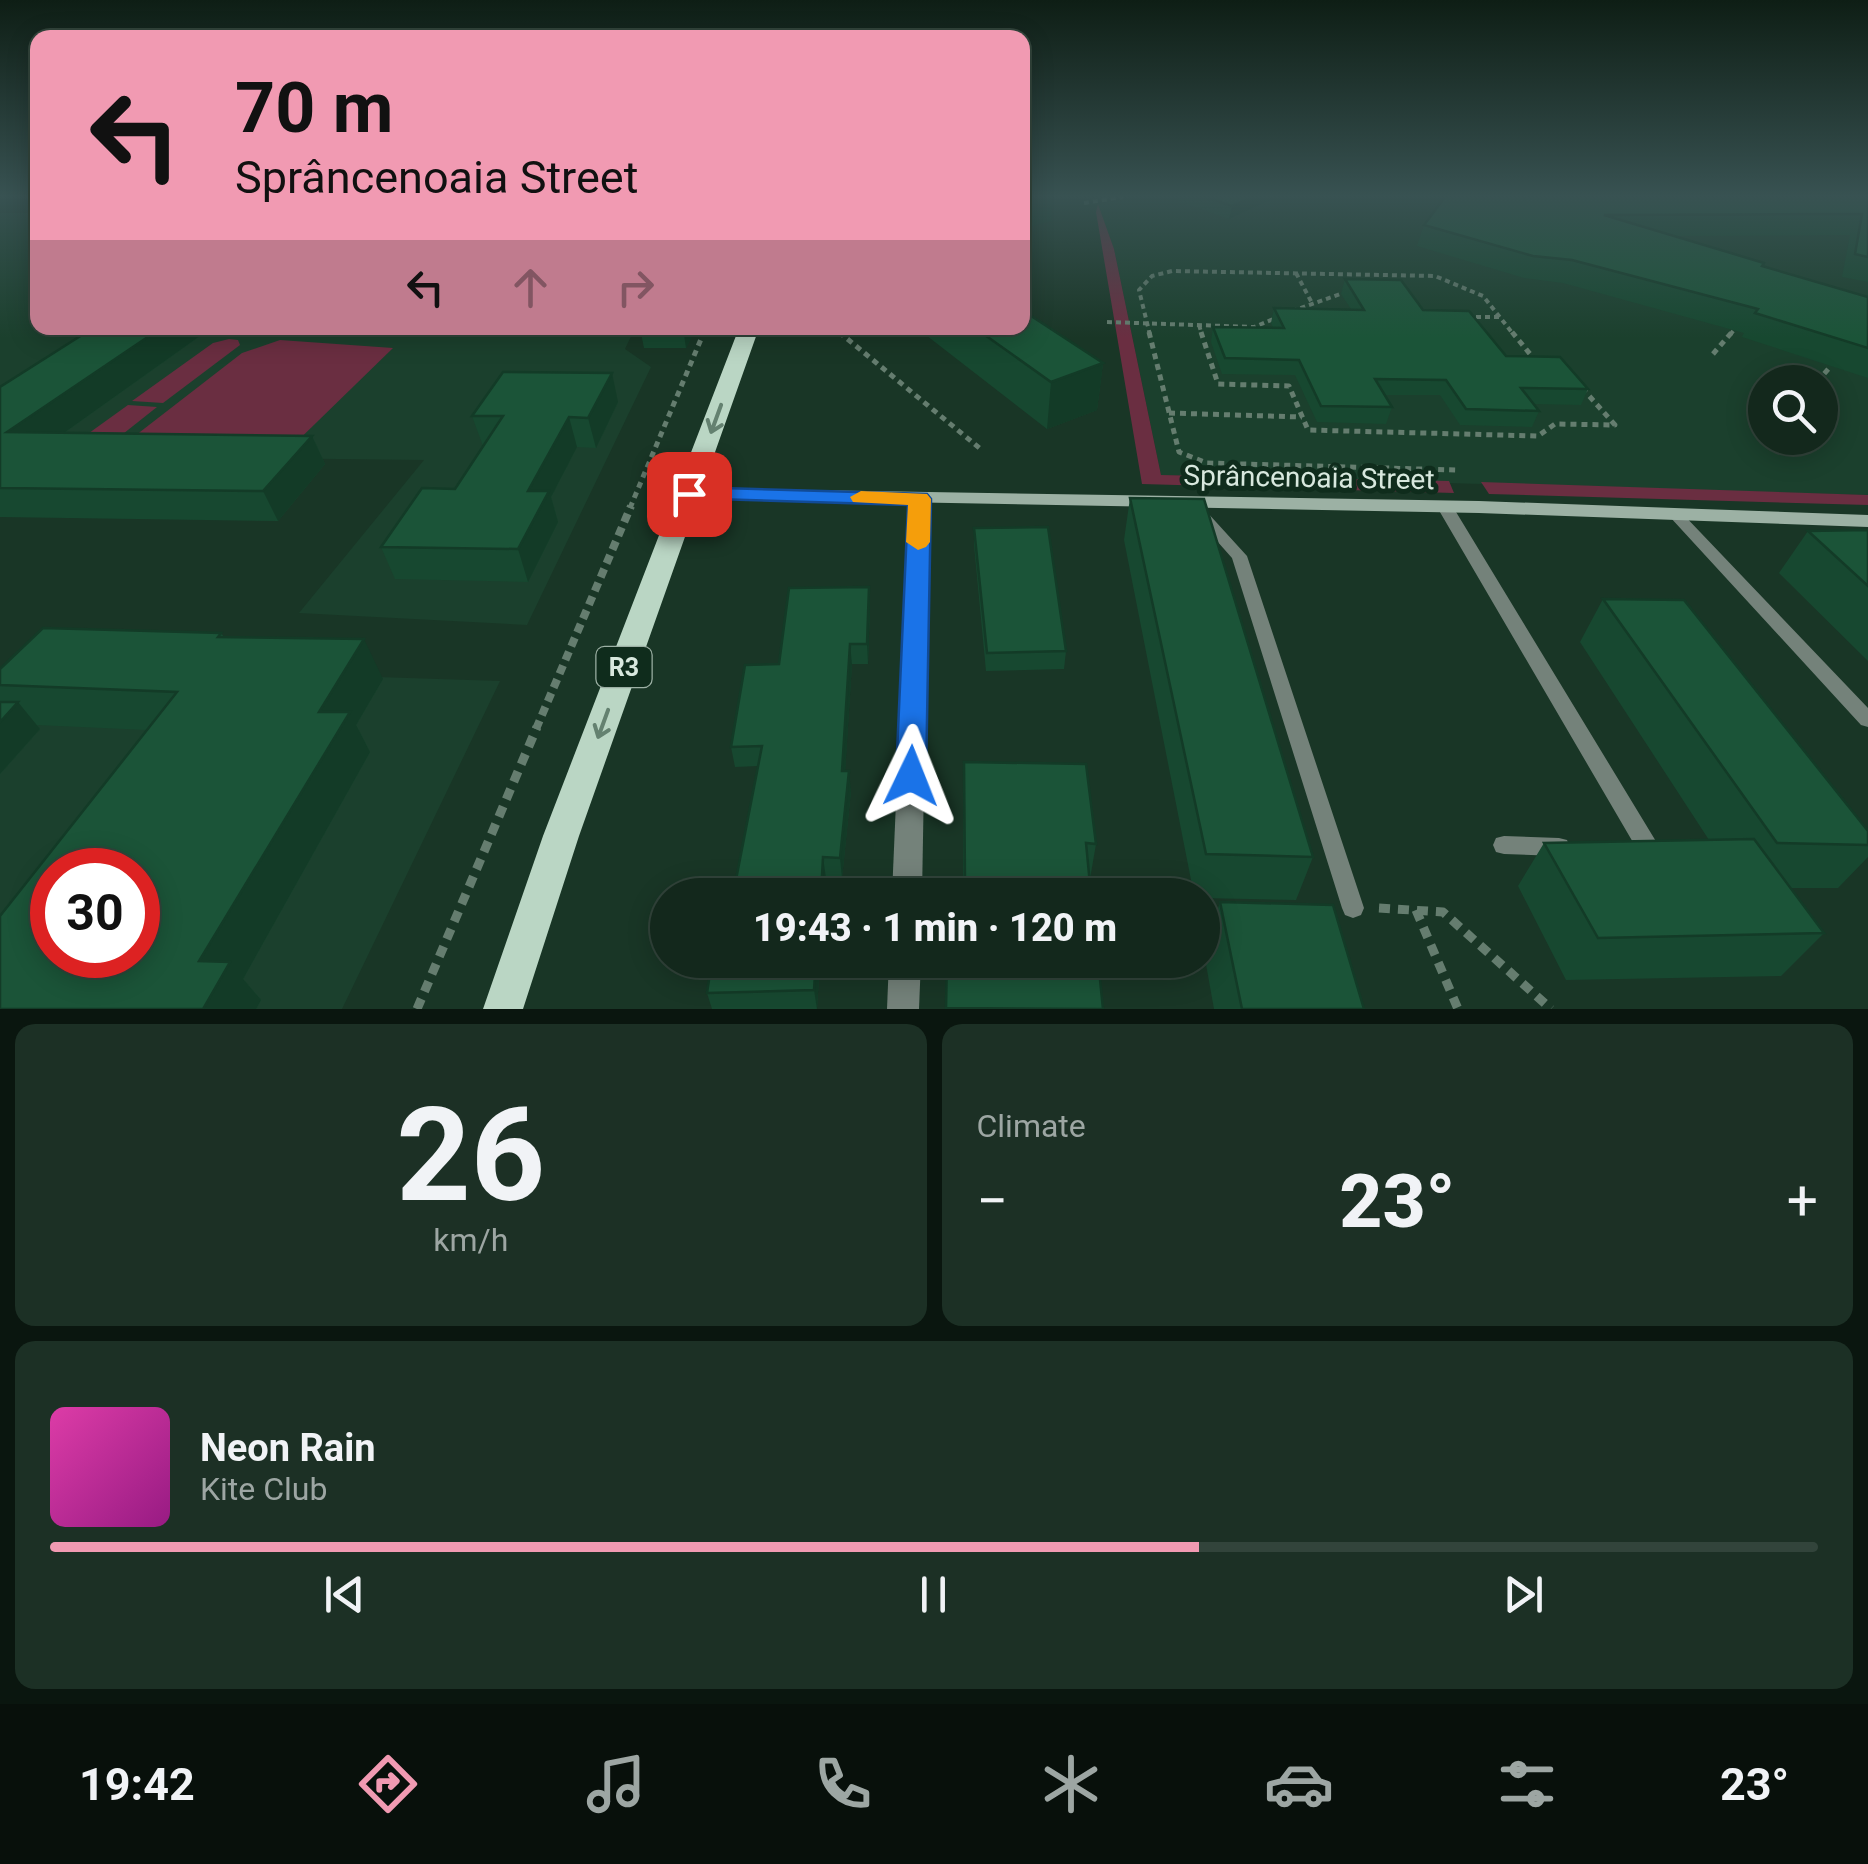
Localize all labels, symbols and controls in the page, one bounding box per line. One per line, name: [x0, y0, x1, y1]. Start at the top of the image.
text: 70 m: [235, 67, 393, 149]
icon: left: [70, 70, 200, 200]
text: Sprâncenoaia Street: [235, 151, 638, 204]
icon: left: [398, 260, 453, 315]
icon: ahead: [503, 260, 558, 315]
icon: right: [608, 260, 663, 315]
map controls: [1748, 365, 1838, 455]
button: search: [1748, 365, 1838, 455]
one-way arrow: [706, 403, 724, 434]
pin: [647, 452, 732, 537]
street label: Sprâncenoaia Street: [1183, 459, 1435, 496]
icon: arrive: [662, 467, 717, 522]
road number: R3: [596, 647, 652, 687]
one-way arrow: [593, 707, 611, 738]
position arrow: [859, 724, 963, 828]
speed limit sign: 30: [30, 848, 160, 978]
text: 19:43 · 1 min · 120 m: [753, 906, 1117, 950]
text: 26: [396, 1079, 545, 1232]
text: Climate: [977, 1107, 1086, 1145]
text: 23°: [1339, 1157, 1455, 1245]
text: −: [977, 1169, 1008, 1233]
text: +: [1787, 1169, 1818, 1233]
text: km/h: [433, 1221, 508, 1259]
text: Neon Rain: [200, 1426, 376, 1470]
text: Kite Club: [200, 1470, 327, 1508]
icon: previous: [317, 1567, 372, 1622]
icon: pause: [906, 1567, 961, 1622]
icon: next: [1496, 1567, 1551, 1622]
icon: directions: [353, 1749, 423, 1819]
icon: music: [581, 1749, 651, 1819]
icon: phone: [808, 1749, 878, 1819]
icon: climate: [1036, 1749, 1106, 1819]
icon: car: [1264, 1749, 1334, 1819]
icon: filters: [1492, 1749, 1562, 1819]
text: 19:42: [79, 1758, 195, 1811]
text: 23°: [1720, 1758, 1789, 1811]

